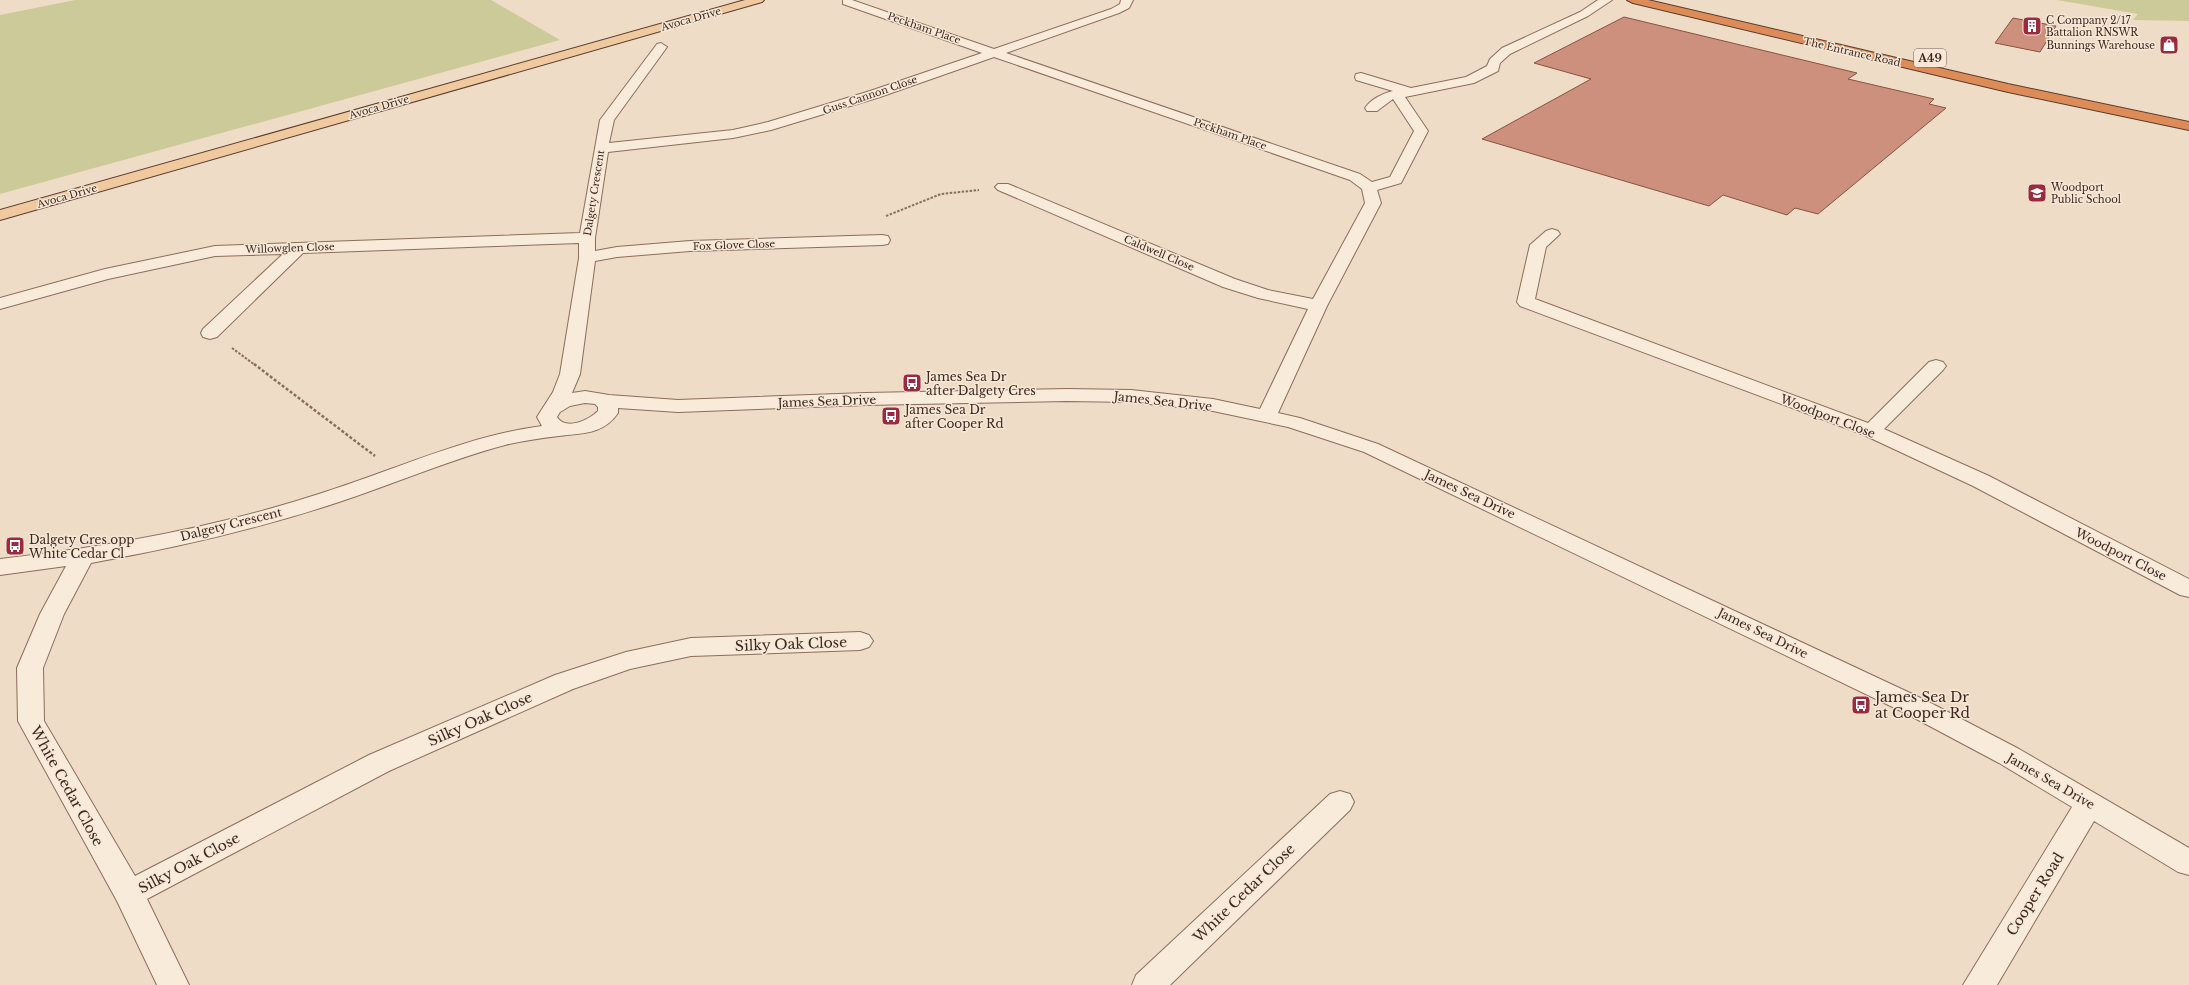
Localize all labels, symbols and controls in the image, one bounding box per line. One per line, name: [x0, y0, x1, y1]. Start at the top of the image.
street label: Avoca Drive: [659, 4, 723, 34]
street label: Peckham Place: [886, 9, 963, 47]
place label: C Company 2/17 Battalion RNSWR: [2046, 14, 2139, 39]
building icon: C Company 2/17 Battalion RNSWR: [2021, 15, 2043, 37]
shop icon: Bunnings Warehouse: [2158, 34, 2180, 56]
street label: The Entrance Road: [1802, 35, 1902, 70]
place label: Bunnings Warehouse: [2046, 39, 2155, 52]
road number: A49: [1914, 49, 1946, 67]
street label: Guss Cannon Close: [821, 73, 919, 117]
street label: Avoca Drive: [347, 92, 411, 122]
street label: Peckham Place: [1192, 115, 1269, 153]
street label: Dalgety Crescent: [581, 149, 607, 237]
street label: Avoca Drive: [35, 181, 99, 211]
place label: Woodport Public School: [2050, 181, 2121, 206]
school or university icon: Woodport Public School: [2026, 182, 2048, 204]
street label: Caldwell Close: [1122, 232, 1196, 274]
street label: Fox Glove Close: [693, 237, 776, 253]
street label: Willowglen Close: [244, 240, 335, 256]
place label: James Sea Dr after Dalgety Cres: [924, 369, 1036, 398]
bus stop icon: James Sea Dr after Dalgety Cres: [901, 372, 923, 394]
street label: James Sea Drive: [1111, 388, 1213, 414]
street label: Woodport Close: [1778, 391, 1878, 441]
street label: James Sea Drive: [776, 392, 877, 410]
place label: James Sea Dr after Cooper Rd: [903, 402, 1004, 431]
bus stop icon: James Sea Dr after Cooper Rd: [880, 405, 902, 427]
street label: James Sea Drive: [1420, 466, 1518, 522]
street label: Dalgety Crescent: [179, 504, 284, 544]
street label: Woodport Close: [2072, 524, 2169, 584]
place label: Dalgety Cres opp White Cedar Cl: [28, 532, 135, 561]
bus stop icon: Dalgety Cres opp White Cedar Cl: [4, 535, 26, 557]
street label: James Sea Drive: [1714, 604, 1811, 661]
street label: Silky Oak Close: [735, 633, 847, 655]
street label: Silky Oak Close: [425, 688, 535, 750]
place label: James Sea Dr at Cooper Rd: [1873, 688, 1970, 722]
bus stop icon: James Sea Dr at Cooper Rd: [1850, 694, 1872, 716]
street label: White Cedar Close: [26, 722, 107, 849]
street label: James Sea Drive: [2003, 749, 2098, 812]
street label: Silky Oak Close: [135, 829, 243, 897]
street label: White Cedar Close: [1189, 840, 1299, 947]
street label: Cooper Road: [2002, 849, 2068, 939]

